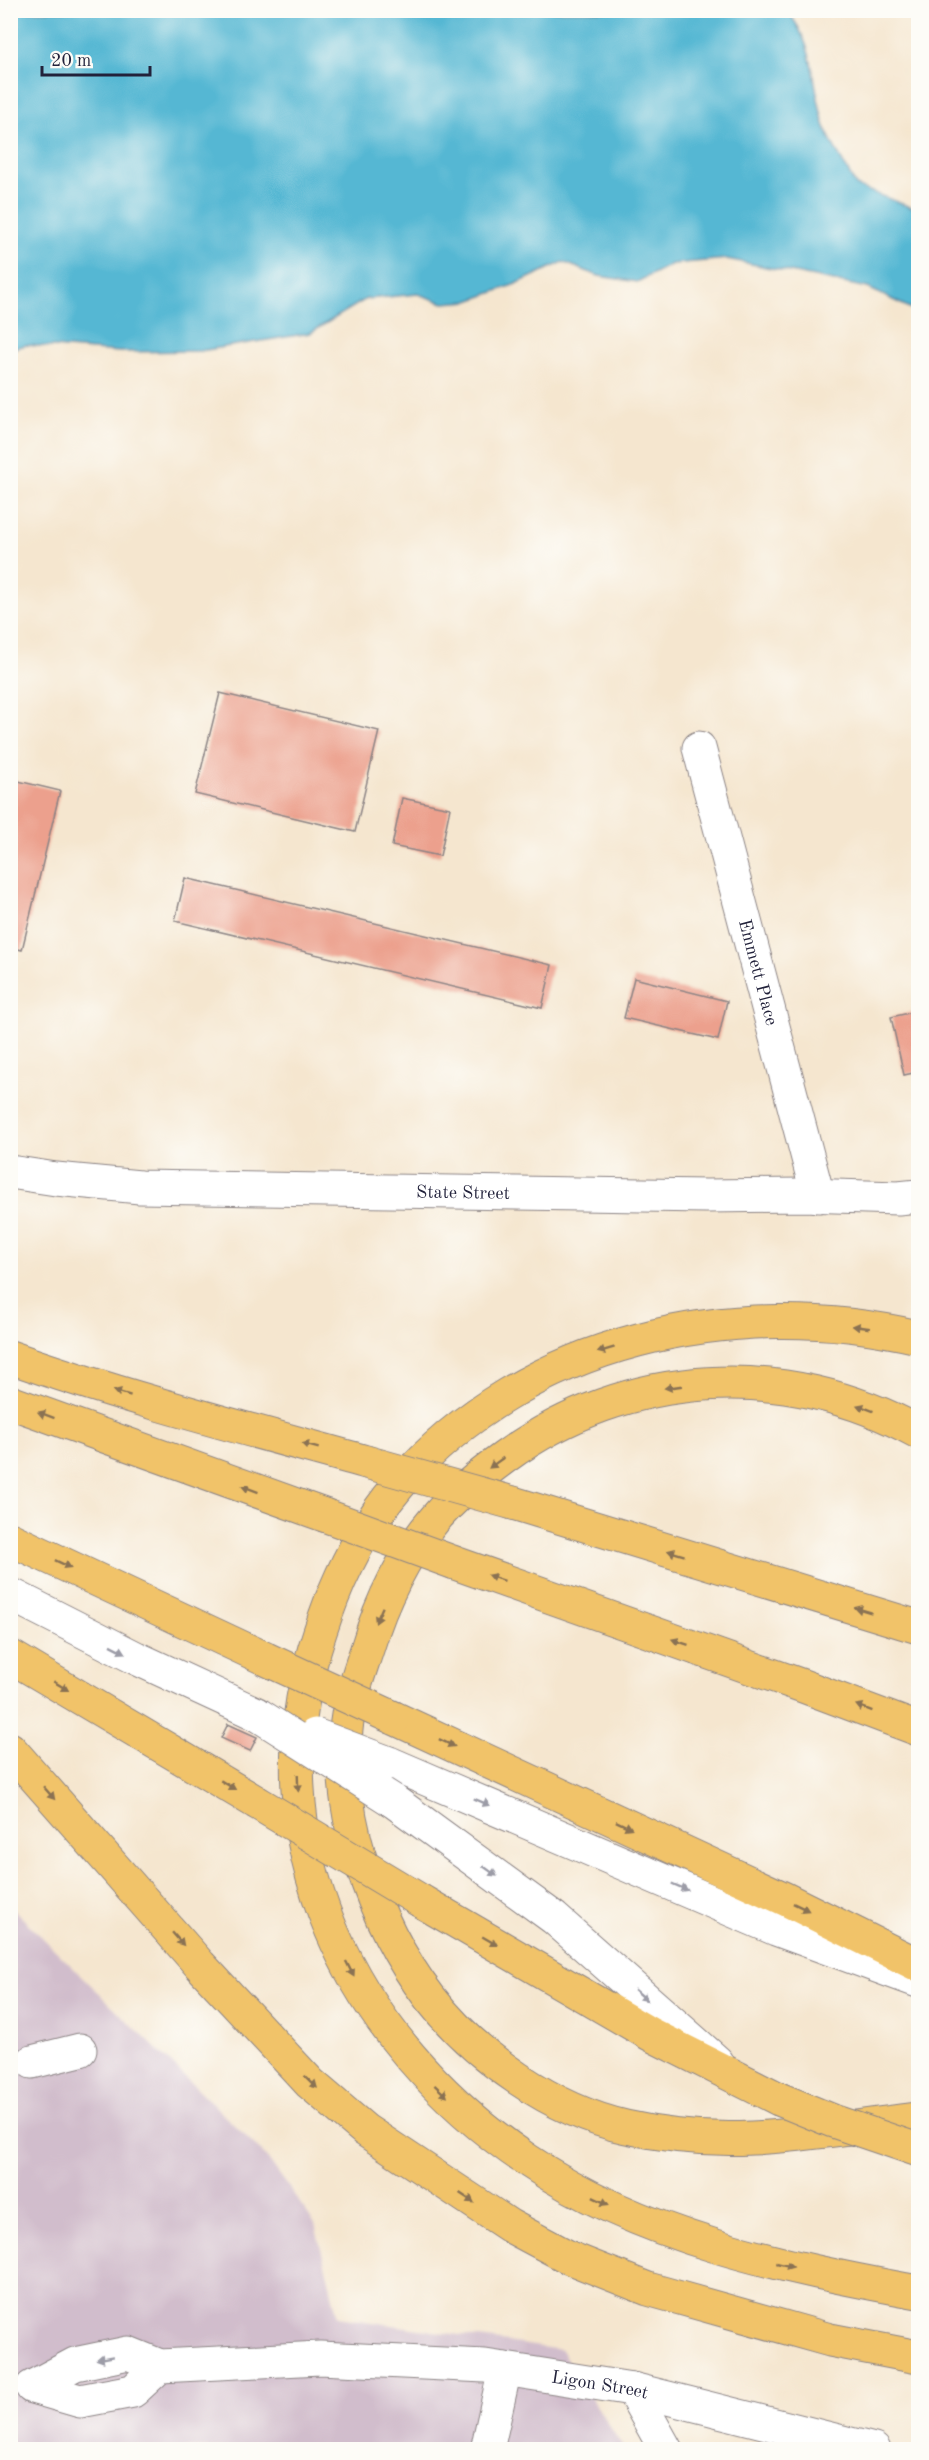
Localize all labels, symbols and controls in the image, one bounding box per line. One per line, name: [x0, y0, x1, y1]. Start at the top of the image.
scale bar: [42, 39, 150, 77]
text: 20 m: [51, 52, 91, 70]
street label: Emmett Place: [735, 917, 780, 1028]
street label: State Street: [416, 1183, 510, 1203]
one-way arrow: [851, 1322, 870, 1331]
one-way arrow: [597, 1346, 615, 1355]
one-way arrow: [664, 1382, 683, 1392]
one-way arrow: [113, 1388, 131, 1397]
one-way arrow: [856, 1403, 874, 1413]
one-way arrow: [37, 1410, 55, 1420]
one-way arrow: [301, 1441, 319, 1450]
one-way arrow: [489, 1457, 505, 1469]
one-way arrow: [240, 1483, 258, 1493]
one-way arrow: [667, 1548, 685, 1557]
one-way arrow: [55, 1559, 72, 1568]
one-way arrow: [487, 1572, 505, 1582]
one-way arrow: [854, 1605, 872, 1614]
one-way arrow: [374, 1606, 383, 1623]
one-way arrow: [671, 1637, 689, 1647]
one-way arrow: [110, 1645, 127, 1654]
one-way arrow: [53, 1680, 69, 1691]
one-way arrow: [855, 1703, 873, 1713]
one-way arrow: [438, 1738, 455, 1747]
one-way arrow: [293, 1773, 302, 1792]
one-way arrow: [220, 1780, 236, 1791]
one-way arrow: [42, 1785, 55, 1800]
one-way arrow: [473, 1797, 491, 1807]
one-way arrow: [615, 1821, 632, 1830]
one-way arrow: [482, 1865, 497, 1877]
one-way arrow: [672, 1882, 690, 1892]
one-way arrow: [792, 1902, 809, 1912]
one-way arrow: [171, 1931, 184, 1946]
one-way arrow: [481, 1936, 498, 1946]
one-way arrow: [346, 1960, 355, 1977]
one-way arrow: [633, 1988, 648, 2001]
one-way arrow: [303, 2075, 318, 2089]
one-way arrow: [433, 2084, 448, 2097]
one-way arrow: [459, 2192, 475, 2203]
one-way arrow: [592, 2197, 609, 2206]
one-way arrow: [775, 2261, 794, 2270]
one-way arrow: [95, 2354, 114, 2363]
street label: Ligon Street: [550, 2369, 650, 2403]

